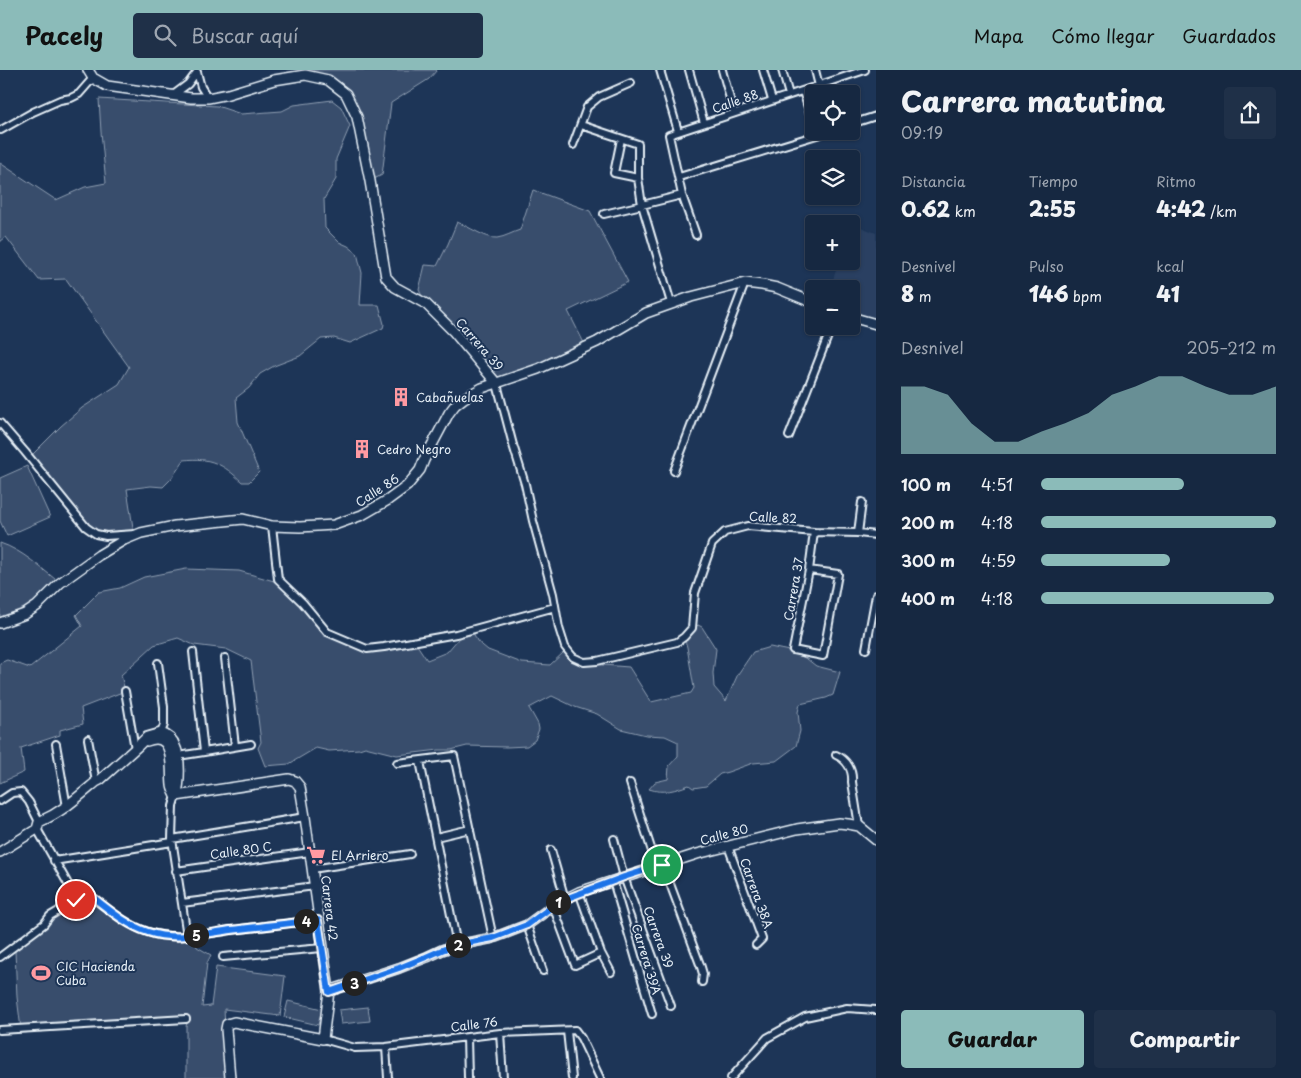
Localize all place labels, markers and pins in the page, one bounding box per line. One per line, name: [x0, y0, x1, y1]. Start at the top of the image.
building icon: Cabañuelas: [390, 386, 412, 408]
place label: Cabañuelas: [416, 388, 484, 406]
building icon: Cedro Negro: [351, 438, 373, 460]
place label: Cedro Negro: [377, 440, 451, 458]
supermarket icon: El Arriero: [305, 844, 327, 866]
pin: [641, 844, 683, 886]
place label: El Arriero: [331, 846, 389, 864]
pin: [55, 879, 97, 921]
pin: 1: [546, 890, 570, 914]
pin: 4: [294, 908, 318, 934]
pin: 5: [184, 922, 208, 948]
pin: 2: [446, 932, 470, 958]
place label: CIC Hacienda Cuba: [56, 957, 136, 989]
sports icon: CIC Hacienda Cuba: [30, 962, 52, 984]
pin: 3: [342, 970, 366, 996]

